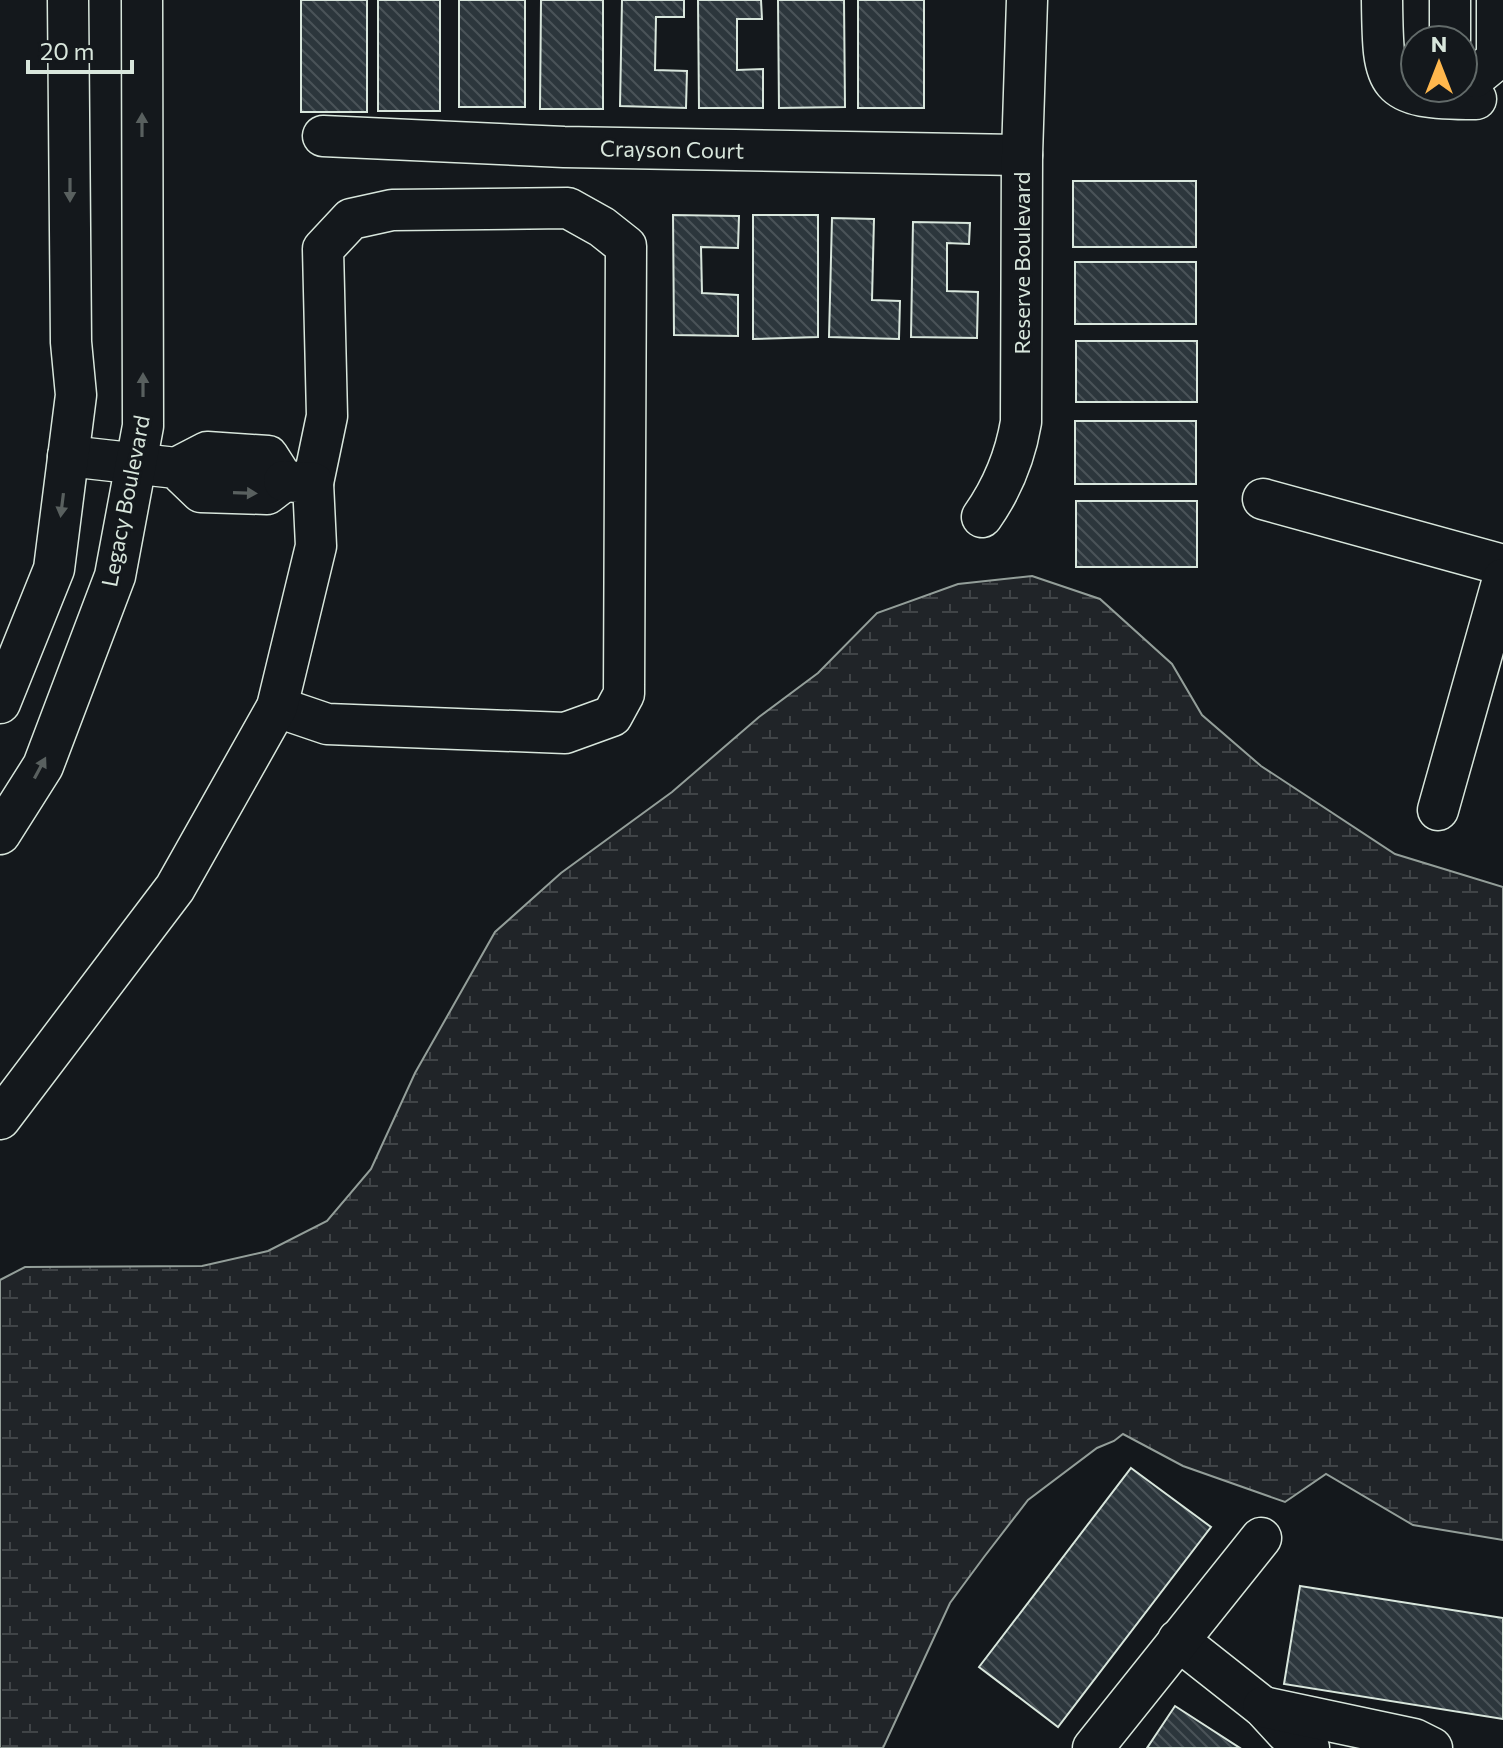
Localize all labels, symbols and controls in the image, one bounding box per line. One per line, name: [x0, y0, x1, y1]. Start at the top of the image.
scale bar: [28, 24, 132, 74]
north arrow: [1399, 24, 1479, 104]
text: N: [1431, 30, 1447, 57]
text: 20 m: [40, 36, 94, 65]
one-way arrow: [136, 112, 148, 137]
street label: Crayson Court: [600, 134, 744, 164]
street label: Reserve Boulevard: [1008, 172, 1035, 354]
one-way arrow: [64, 178, 76, 203]
one-way arrow: [137, 372, 149, 397]
street label: Legacy Boulevard: [95, 413, 155, 589]
one-way arrow: [233, 487, 258, 500]
one-way arrow: [55, 493, 68, 518]
one-way arrow: [34, 756, 47, 779]

